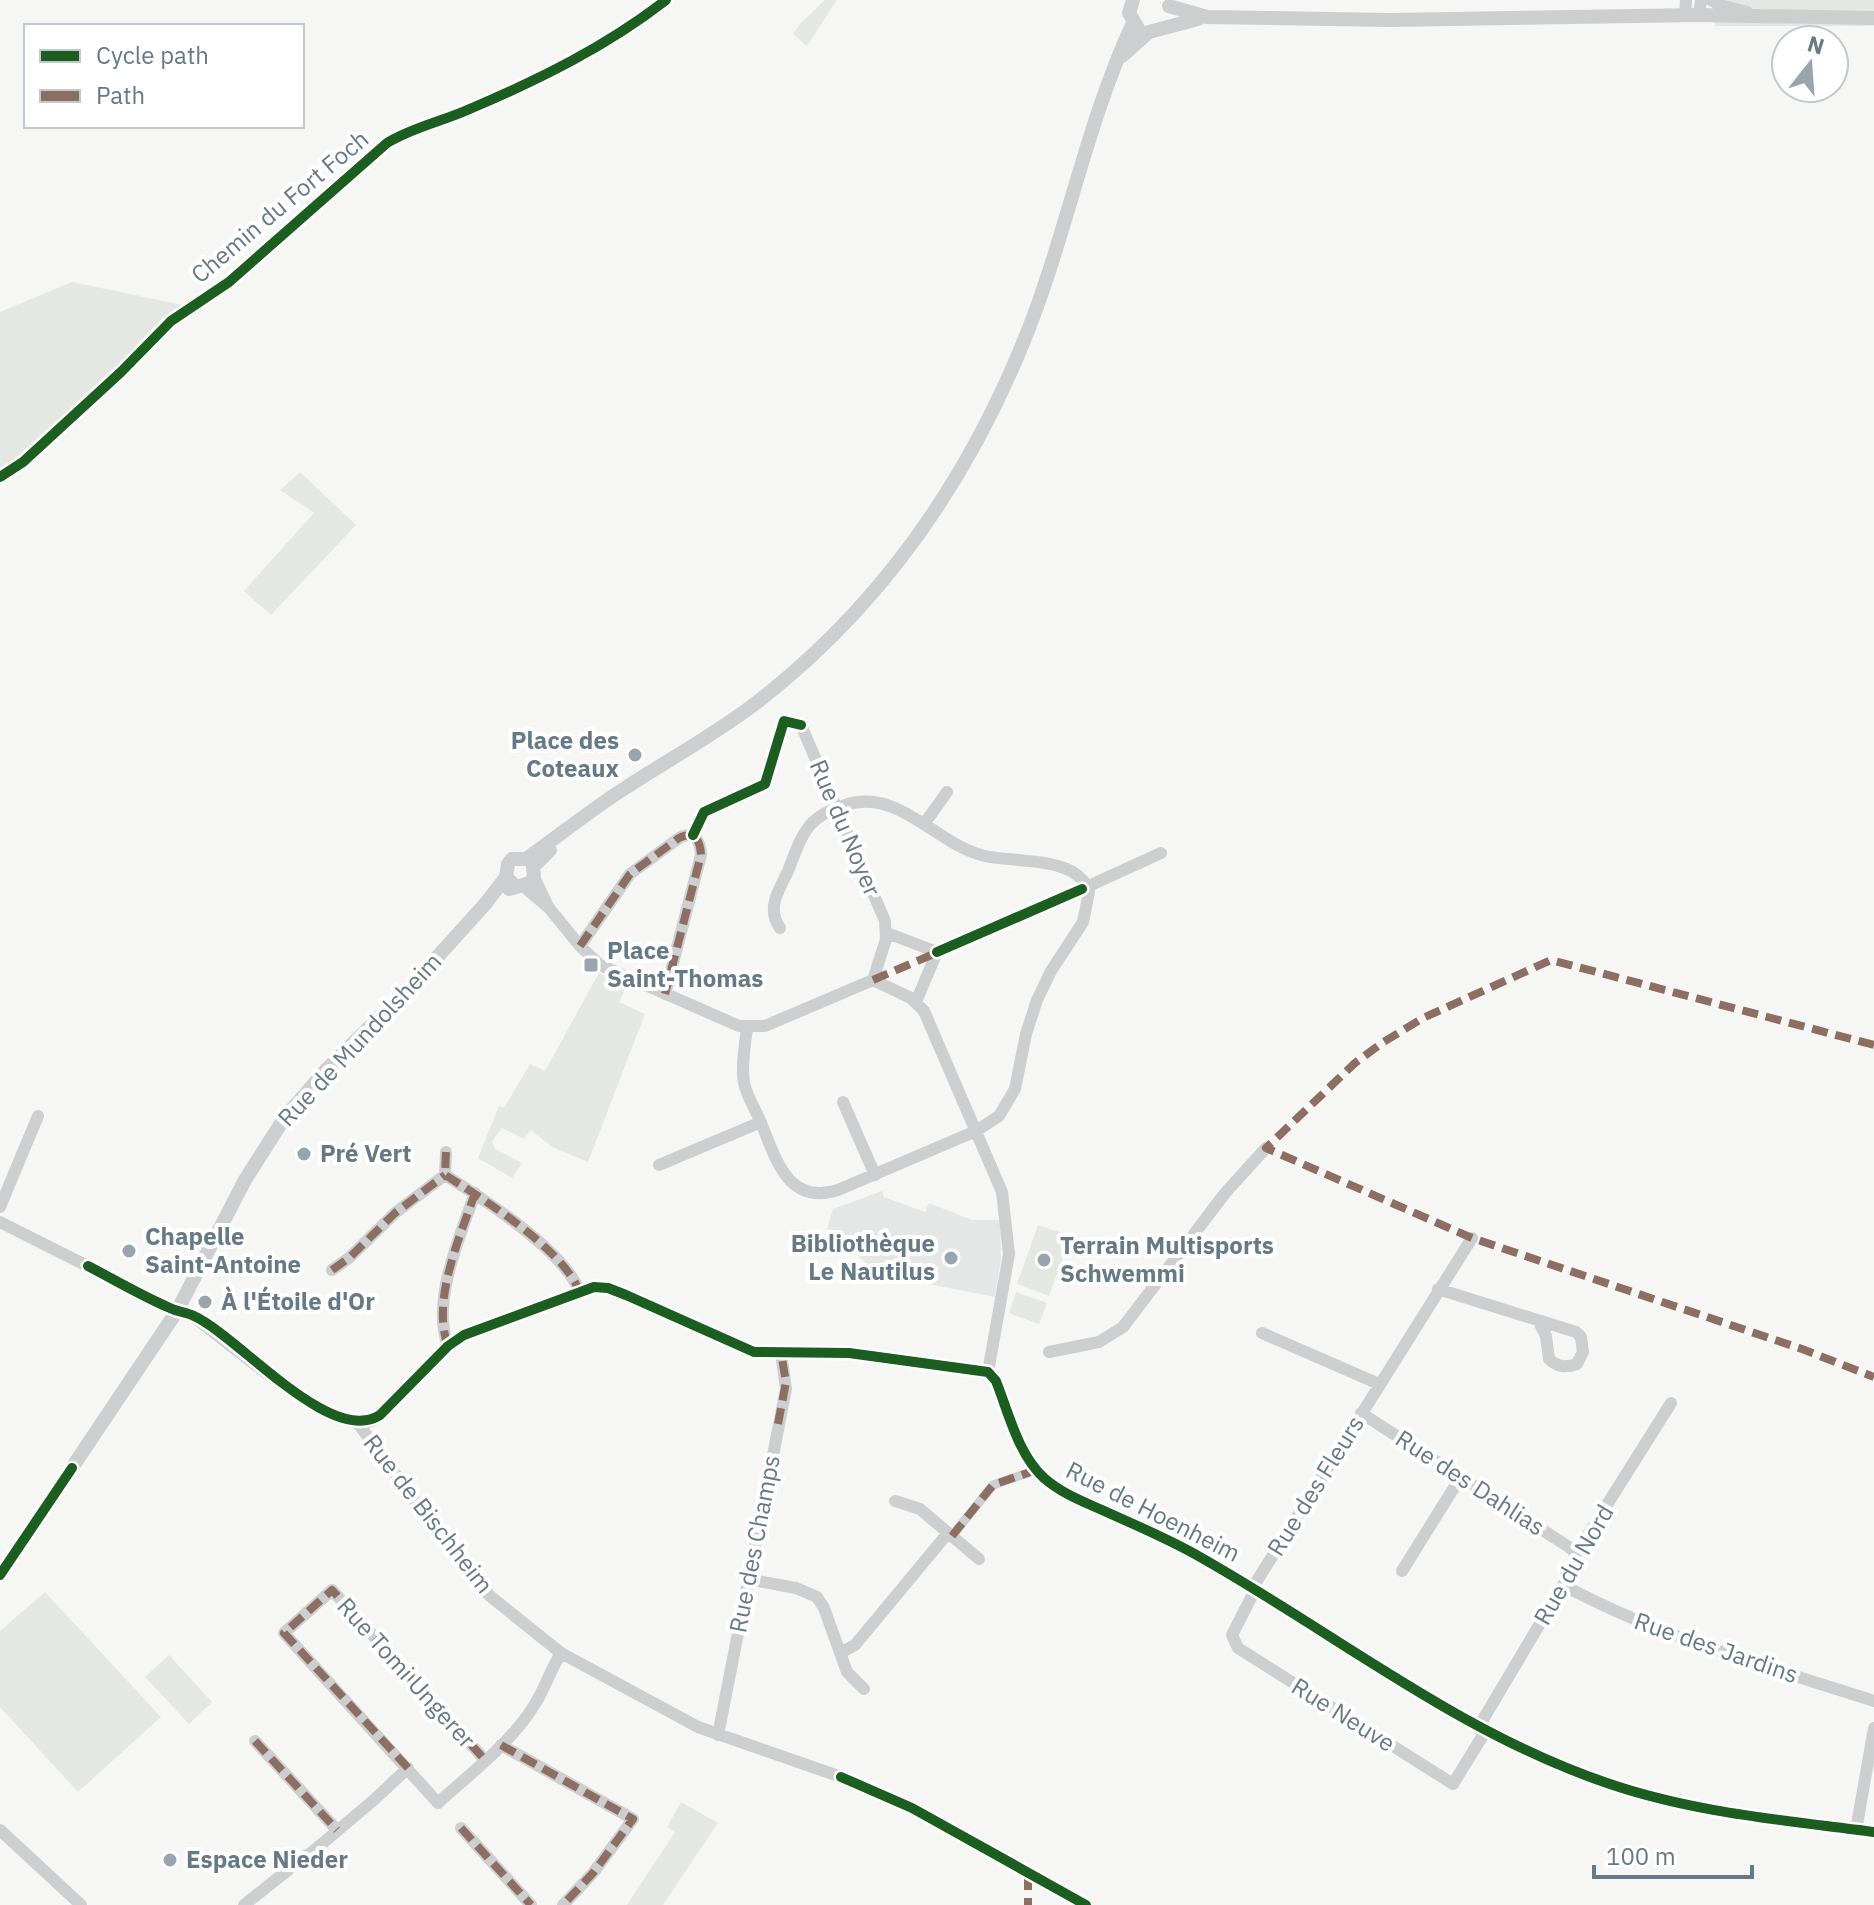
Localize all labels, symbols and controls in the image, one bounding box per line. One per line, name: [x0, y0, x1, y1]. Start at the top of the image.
legend: [24, 24, 304, 128]
north arrow: [1770, 24, 1850, 104]
text: N: [1804, 28, 1828, 61]
text: Cycle path: [96, 39, 209, 71]
text: Path: [96, 79, 145, 111]
street label: Chemin du Fort Foch: [184, 123, 375, 290]
place label: Place des Coteaux: [511, 724, 620, 784]
marker: Place des Coteaux: [626, 746, 644, 764]
street label: Rue du Noyer: [803, 755, 889, 901]
place label: Place Saint-Thomas: [607, 934, 763, 994]
street label: Rue de Mundolsheim: [270, 946, 448, 1133]
marker: Place Saint-Thomas: [582, 956, 600, 974]
place label: Pré Vert: [320, 1137, 411, 1169]
marker: Pré Vert: [295, 1145, 313, 1163]
place label: Chapelle Saint-Antoine: [145, 1220, 301, 1280]
place label: Bibliothèque Le Nautilus: [791, 1227, 935, 1287]
place label: Terrain Multisports Schwemmi: [1060, 1229, 1274, 1289]
marker: Chapelle Saint-Antoine: [120, 1242, 138, 1260]
marker: Bibliothèque Le Nautilus: [942, 1249, 960, 1267]
marker: Terrain Multisports Schwemmi: [1035, 1251, 1053, 1269]
place label: À l'Étoile d'Or: [221, 1285, 375, 1317]
marker: À l'Étoile d'Or: [196, 1293, 214, 1311]
street label: Rue des Fleurs: [1259, 1409, 1371, 1562]
street label: Rue des Dahlias: [1390, 1422, 1551, 1542]
street label: Rue de Bischheim: [357, 1427, 501, 1599]
street label: Rue des Champs: [721, 1452, 787, 1635]
street label: Rue de Hoenheim: [1061, 1453, 1246, 1569]
street label: Rue du Nord: [1526, 1498, 1621, 1631]
street label: Rue Tomi Ungerer: [331, 1590, 483, 1755]
street label: Rue des Jardins: [1630, 1604, 1802, 1690]
street label: Rue Neuve: [1286, 1670, 1401, 1759]
scale bar: [1594, 1829, 1752, 1879]
text: 100 m: [1606, 1840, 1676, 1872]
place label: Espace Nieder: [186, 1843, 348, 1875]
marker: Espace Nieder: [161, 1851, 179, 1869]

